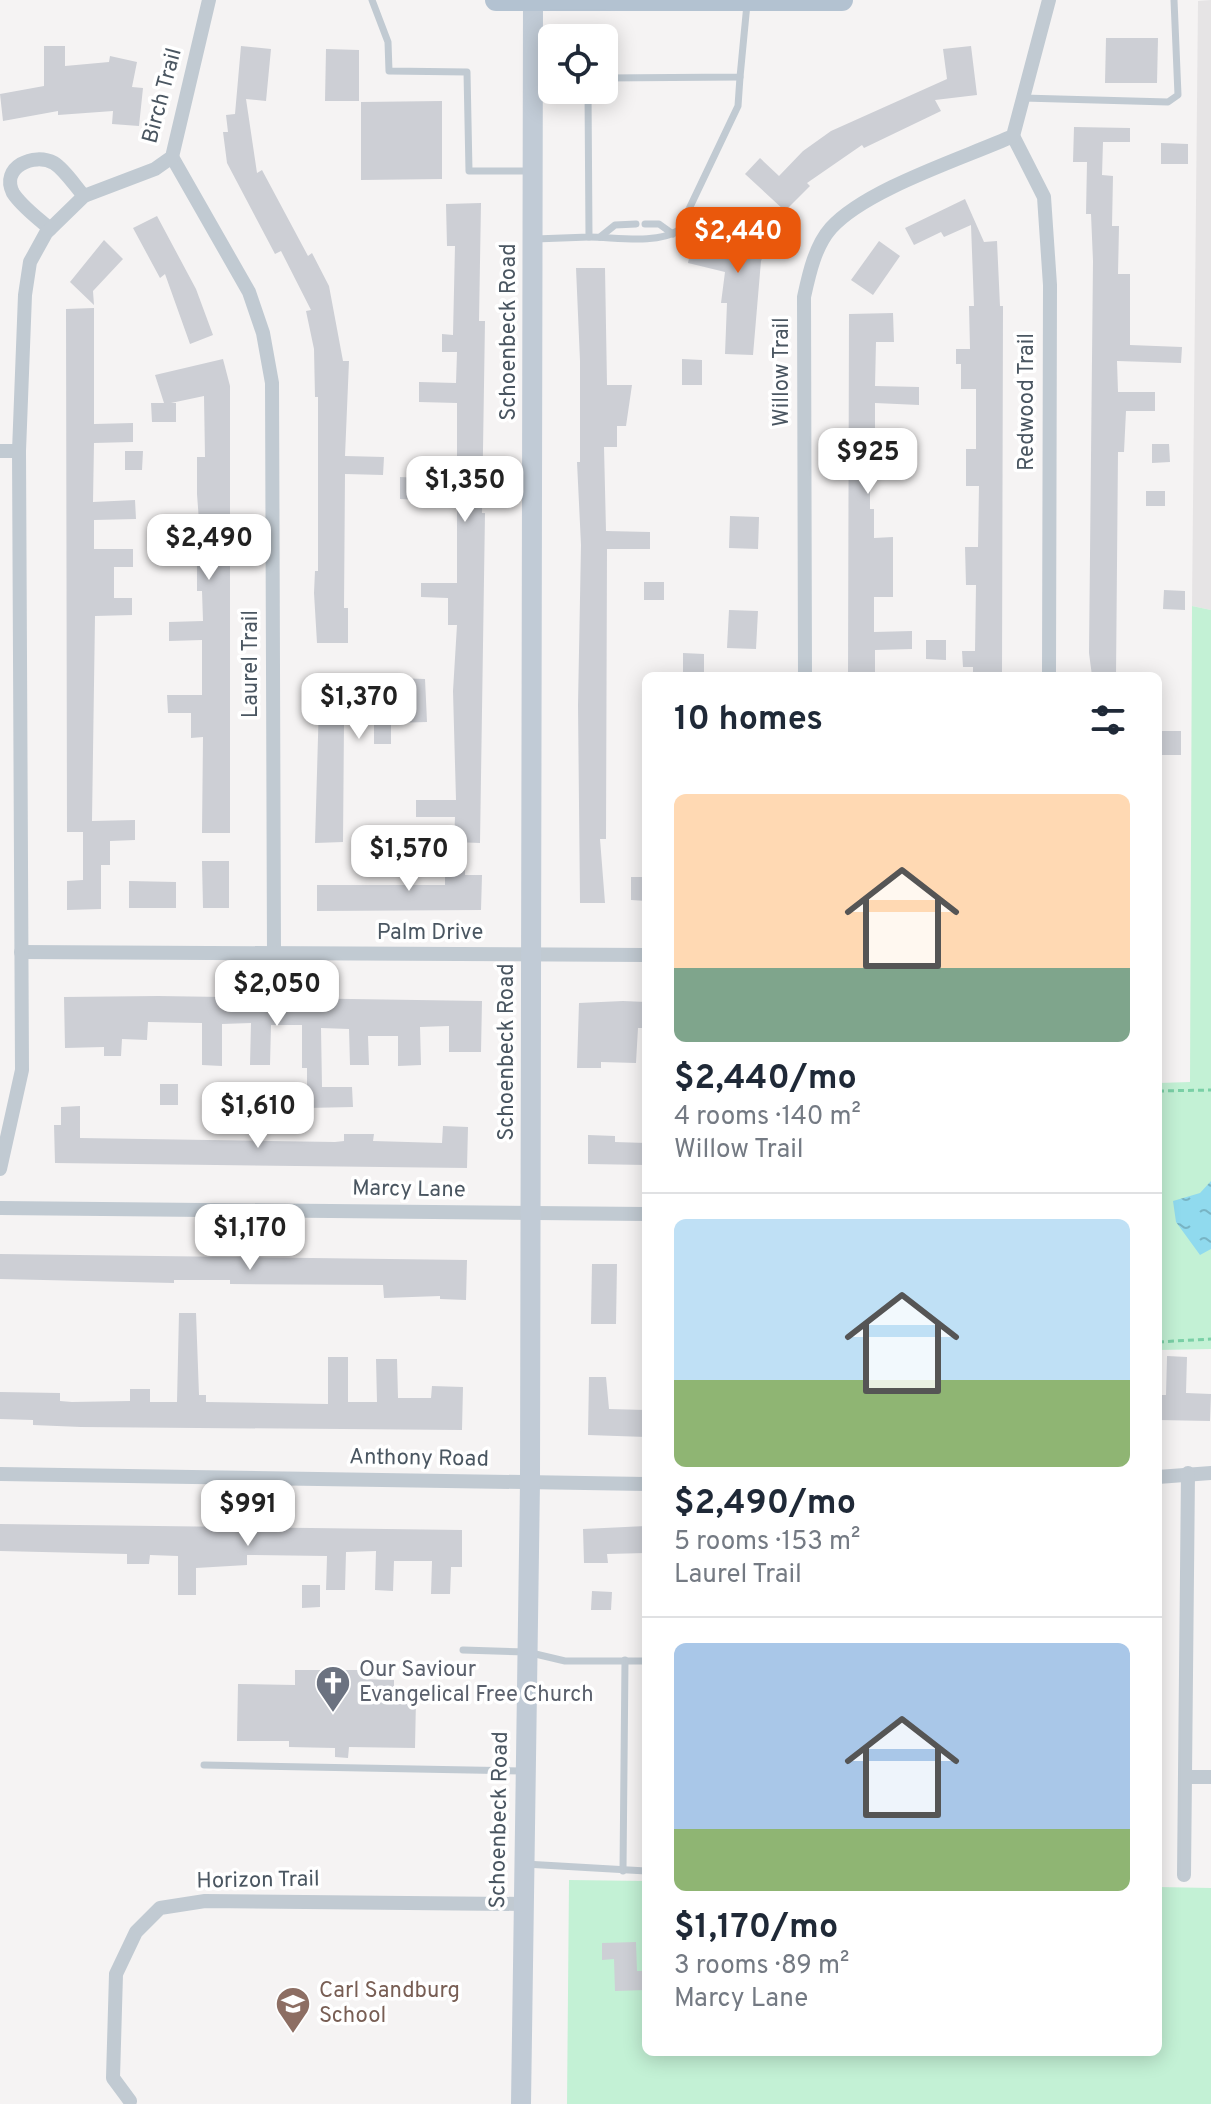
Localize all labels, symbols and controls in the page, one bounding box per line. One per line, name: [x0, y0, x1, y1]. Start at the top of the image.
map controls: [538, 24, 618, 104]
button: locate: [538, 24, 618, 104]
street label: Birch Trail: [137, 45, 189, 147]
pin: $2,440: [673, 207, 803, 275]
text: $2,440: [694, 216, 782, 249]
street label: Schoenbeck Road: [496, 243, 523, 421]
street label: Willow Trail: [769, 317, 796, 427]
street label: Redwood Trail: [1014, 333, 1041, 471]
pin: $925: [821, 428, 915, 496]
text: $925: [836, 437, 900, 470]
pin: $1,350: [400, 456, 530, 524]
text: $1,350: [424, 465, 506, 498]
pin: $2,490: [144, 514, 274, 582]
text: $2,490: [165, 523, 253, 556]
street label: Laurel Trail: [238, 610, 265, 718]
pin: $1,370: [294, 673, 424, 741]
text: $1,370: [319, 682, 399, 715]
icon: filters: [1086, 698, 1130, 742]
text: 10 homes: [674, 699, 823, 742]
pin: $1,570: [344, 825, 474, 893]
text: $1,570: [369, 834, 449, 867]
icon: home: [830, 846, 974, 990]
street label: Palm Drive: [377, 920, 483, 947]
pin: $2,050: [212, 960, 342, 1028]
street label: Schoenbeck Road: [494, 963, 521, 1141]
text: $2,050: [233, 969, 321, 1002]
text: $2,440/mo: [674, 1058, 857, 1101]
pin: $1,610: [193, 1082, 323, 1150]
text: $1,610: [220, 1091, 296, 1124]
text: 4 rooms · 140 m²: [674, 1101, 861, 1134]
text: Willow Trail: [674, 1134, 804, 1167]
street label: Marcy Lane: [352, 1176, 466, 1204]
pin: $1,170: [185, 1204, 315, 1272]
text: $1,170: [213, 1213, 287, 1246]
icon: home: [830, 1271, 974, 1415]
street label: Anthony Road: [349, 1444, 489, 1474]
pin: $991: [201, 1480, 295, 1548]
text: $2,490/mo: [674, 1483, 856, 1526]
text: $991: [219, 1489, 277, 1522]
text: 5 rooms · 153 m²: [674, 1526, 861, 1559]
text: Laurel Trail: [674, 1559, 802, 1592]
place label: Our Saviour Evangelical Free Church: [359, 1657, 594, 1709]
church icon: Our Saviour Evangelical Free Church: [314, 1664, 352, 1714]
icon: home: [830, 1695, 974, 1839]
street label: Schoenbeck Road: [485, 1731, 515, 1909]
street label: Horizon Trail: [196, 1866, 320, 1896]
text: $1,170/mo: [674, 1907, 838, 1950]
text: 3 rooms · 89 m²: [674, 1950, 849, 1983]
place label: Carl Sandburg School: [319, 1978, 460, 2030]
text: Marcy Lane: [674, 1983, 808, 2016]
school or university icon: Carl Sandburg School: [274, 1985, 312, 2035]

